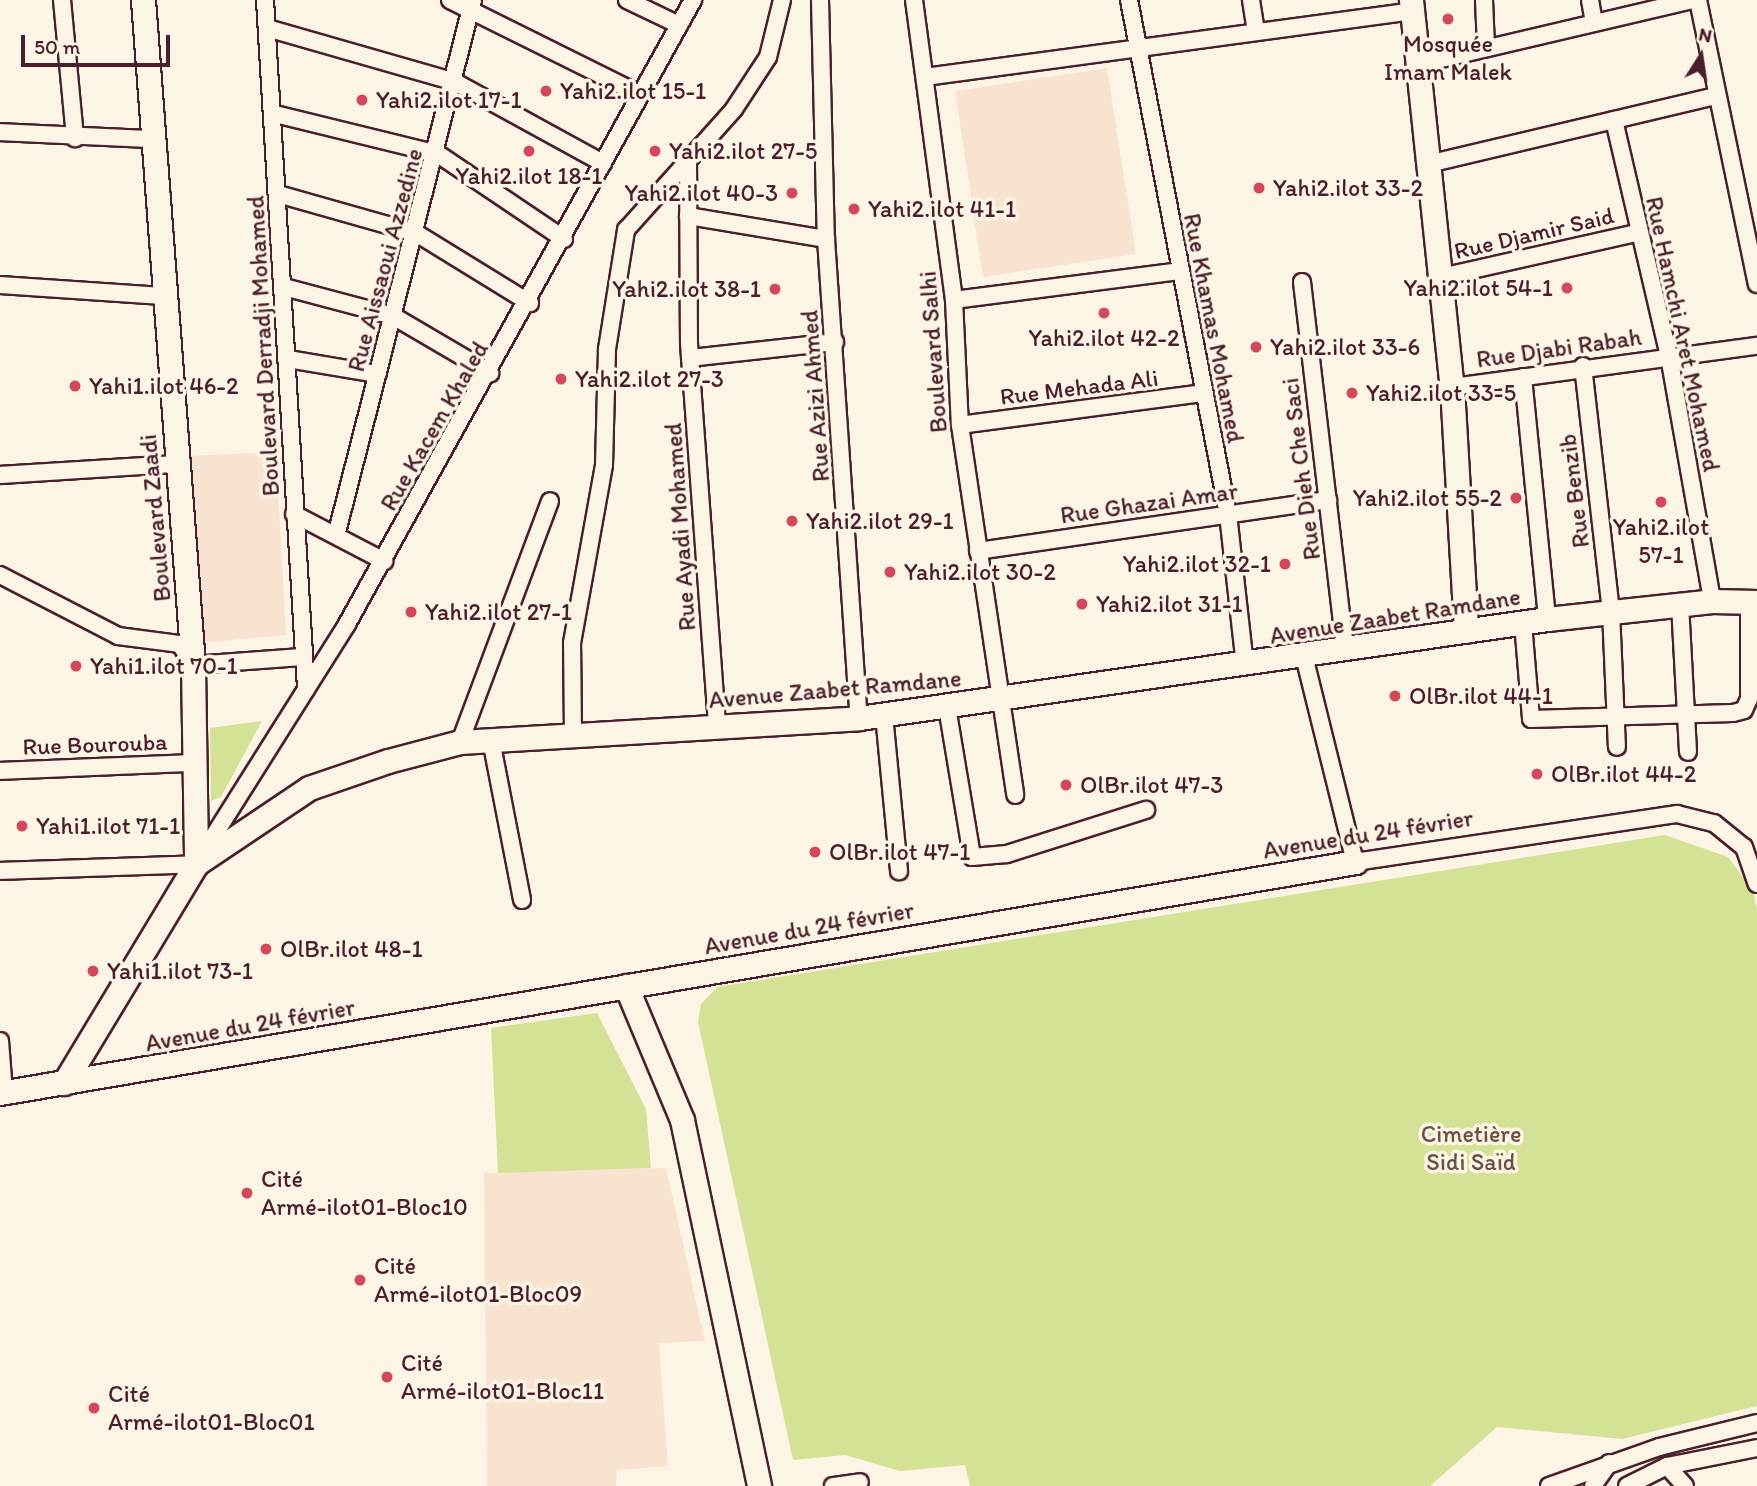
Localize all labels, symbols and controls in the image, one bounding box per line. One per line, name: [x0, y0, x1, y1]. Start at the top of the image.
marker: Mosquée Imam Malek: [1440, 11, 1456, 27]
scale bar: [24, 21, 173, 65]
north arrow: [1666, 21, 1736, 91]
text: N: [1697, 22, 1714, 48]
place label: Mosquée Imam Malek: [1384, 30, 1512, 86]
text: 50 m: [34, 34, 80, 59]
place label: Yahi2.ilot 15-1: [560, 77, 706, 105]
marker: Yahi2.ilot 15-1: [538, 83, 554, 99]
place label: Yahi2.ilot 17-1: [376, 86, 522, 114]
marker: Yahi2.ilot 17-1: [354, 92, 370, 108]
place label: Yahi2.ilot 27-5: [669, 137, 817, 165]
marker: Yahi2.ilot 18-1: [521, 143, 537, 159]
marker: Yahi2.ilot 27-5: [647, 143, 663, 159]
street label: Rue Aissaoui Azzedine: [341, 145, 429, 375]
place label: Yahi2.ilot 18-1: [456, 162, 602, 190]
place label: Yahi2.ilot 33-2: [1273, 174, 1423, 202]
place label: Yahi2.ilot 40-3: [624, 179, 778, 207]
marker: Yahi2.ilot 33-2: [1251, 180, 1267, 196]
marker: Yahi2.ilot 40-3: [784, 185, 800, 201]
street label: Rue Hamchi Aret Mohamed: [1640, 194, 1726, 474]
place label: Yahi2.ilot 41-1: [868, 195, 1016, 223]
street label: Boulevard Derradji Mohamed: [241, 196, 285, 496]
street label: Rue Djamir Said: [1451, 200, 1617, 266]
marker: Yahi2.ilot 41-1: [846, 201, 862, 217]
street label: Rue Khamas Mohamed: [1178, 211, 1250, 445]
street label: Boulevard Salhi: [913, 270, 953, 434]
place label: Yahi2.ilot 54-1: [1404, 274, 1553, 302]
place label: Yahi2.ilot 38-1: [612, 275, 761, 303]
marker: Yahi2.ilot 54-1: [1559, 280, 1575, 296]
marker: Yahi2.ilot 38-1: [767, 281, 783, 297]
marker: Yahi2.ilot 42-2: [1096, 305, 1112, 321]
street label: Rue Azizi Ahmed: [795, 309, 835, 483]
street label: Rue Djabi Rabah: [1475, 322, 1643, 374]
place label: Yahi2.ilot 42-2: [1028, 324, 1180, 352]
place label: Yahi2.ilot 33-6: [1270, 333, 1420, 361]
street label: Rue Kacem Khaled: [374, 336, 494, 516]
marker: Yahi2.ilot 33-6: [1248, 339, 1264, 355]
street label: Rue Mehada Ali: [999, 363, 1159, 411]
place label: Yahi2.ilot 27-3: [575, 365, 724, 393]
marker: Yahi2.ilot 27-3: [553, 371, 569, 387]
place label: Yahi1.ilot 46-2: [89, 372, 239, 400]
street label: Rue Dieh Che Saci: [1275, 375, 1327, 563]
marker: Yahi1.ilot 46-2: [67, 378, 83, 394]
place label: Yahi2.ilot 33-5: [1366, 379, 1516, 407]
marker: Yahi2.ilot 33-5: [1344, 385, 1360, 401]
street label: Rue Ayadi Mohamed: [658, 423, 702, 631]
street label: Rue Benzib: [1553, 432, 1595, 550]
street label: Boulevard Zaadi: [133, 433, 177, 603]
street label: Rue Ghazai Amar: [1059, 476, 1239, 530]
place label: Yahi2.ilot 55-2: [1353, 484, 1502, 512]
marker: Yahi2.ilot 55-2: [1508, 490, 1524, 506]
marker: Yahi2.ilot 57-1: [1653, 494, 1669, 510]
place label: Yahi2.ilot 29-1: [806, 507, 954, 535]
marker: Yahi2.ilot 29-1: [784, 513, 800, 529]
place label: Yahi2.ilot 57-1: [1613, 513, 1709, 569]
place label: Yahi2.ilot 32-1: [1123, 550, 1271, 578]
marker: Yahi2.ilot 32-1: [1277, 556, 1293, 572]
place label: Yahi2.ilot 30-2: [904, 558, 1056, 586]
marker: Yahi2.ilot 30-2: [882, 564, 898, 580]
street label: Avenue Zaabet Ramdane: [1267, 582, 1523, 650]
place label: Yahi2.ilot 31-1: [1096, 590, 1243, 618]
marker: Yahi2.ilot 31-1: [1074, 596, 1090, 612]
place label: Yahi2.ilot 27-1: [425, 598, 572, 626]
marker: Yahi2.ilot 27-1: [403, 604, 419, 620]
place label: Yahi1.ilot 70-1: [90, 652, 238, 680]
marker: Yahi1.ilot 70-1: [68, 658, 84, 674]
street label: Avenue Zaabet Ramdane: [707, 664, 963, 714]
place label: OlBr.ilot 44-1: [1409, 682, 1553, 710]
marker: OlBr.ilot 44-1: [1387, 688, 1403, 704]
street label: Rue Bourouba: [22, 727, 168, 761]
place label: OlBr.ilot 44-2: [1551, 760, 1696, 788]
marker: OlBr.ilot 44-2: [1529, 766, 1545, 782]
place label: OlBr.ilot 47-3: [1080, 771, 1223, 799]
marker: OlBr.ilot 47-3: [1058, 777, 1074, 793]
street label: Avenue du 24 février: [1261, 803, 1475, 865]
place label: Yahi1.ilot 71-1: [36, 812, 180, 840]
marker: Yahi1.ilot 71-1: [14, 818, 30, 834]
place label: OlBr.ilot 47-1: [829, 838, 970, 866]
marker: OlBr.ilot 47-1: [807, 844, 823, 860]
street label: Avenue du 24 février: [702, 895, 916, 961]
place label: OlBr.ilot 48-1: [280, 935, 423, 963]
marker: OlBr.ilot 48-1: [258, 941, 274, 957]
place label: Yahi1.ilot 73-1: [107, 957, 253, 985]
marker: Yahi1.ilot 73-1: [85, 963, 101, 979]
street label: Avenue du 24 février: [143, 992, 357, 1058]
park label: Cimetière Sidi Saïd: [1421, 1120, 1521, 1176]
place label: Cité Armé-ilot01-Bloc10: [261, 1165, 468, 1221]
marker: Cité Armé-ilot01-Bloc10: [239, 1185, 255, 1201]
place label: Cité Armé-ilot01-Bloc09: [374, 1252, 582, 1308]
marker: Cité Armé-ilot01-Bloc09: [352, 1272, 368, 1288]
place label: Cité Armé-ilot01-Bloc11: [401, 1349, 604, 1405]
marker: Cité Armé-ilot01-Bloc11: [379, 1369, 395, 1385]
place label: Cité Armé-ilot01-Bloc01: [108, 1380, 315, 1436]
marker: Cité Armé-ilot01-Bloc01: [86, 1400, 102, 1416]

